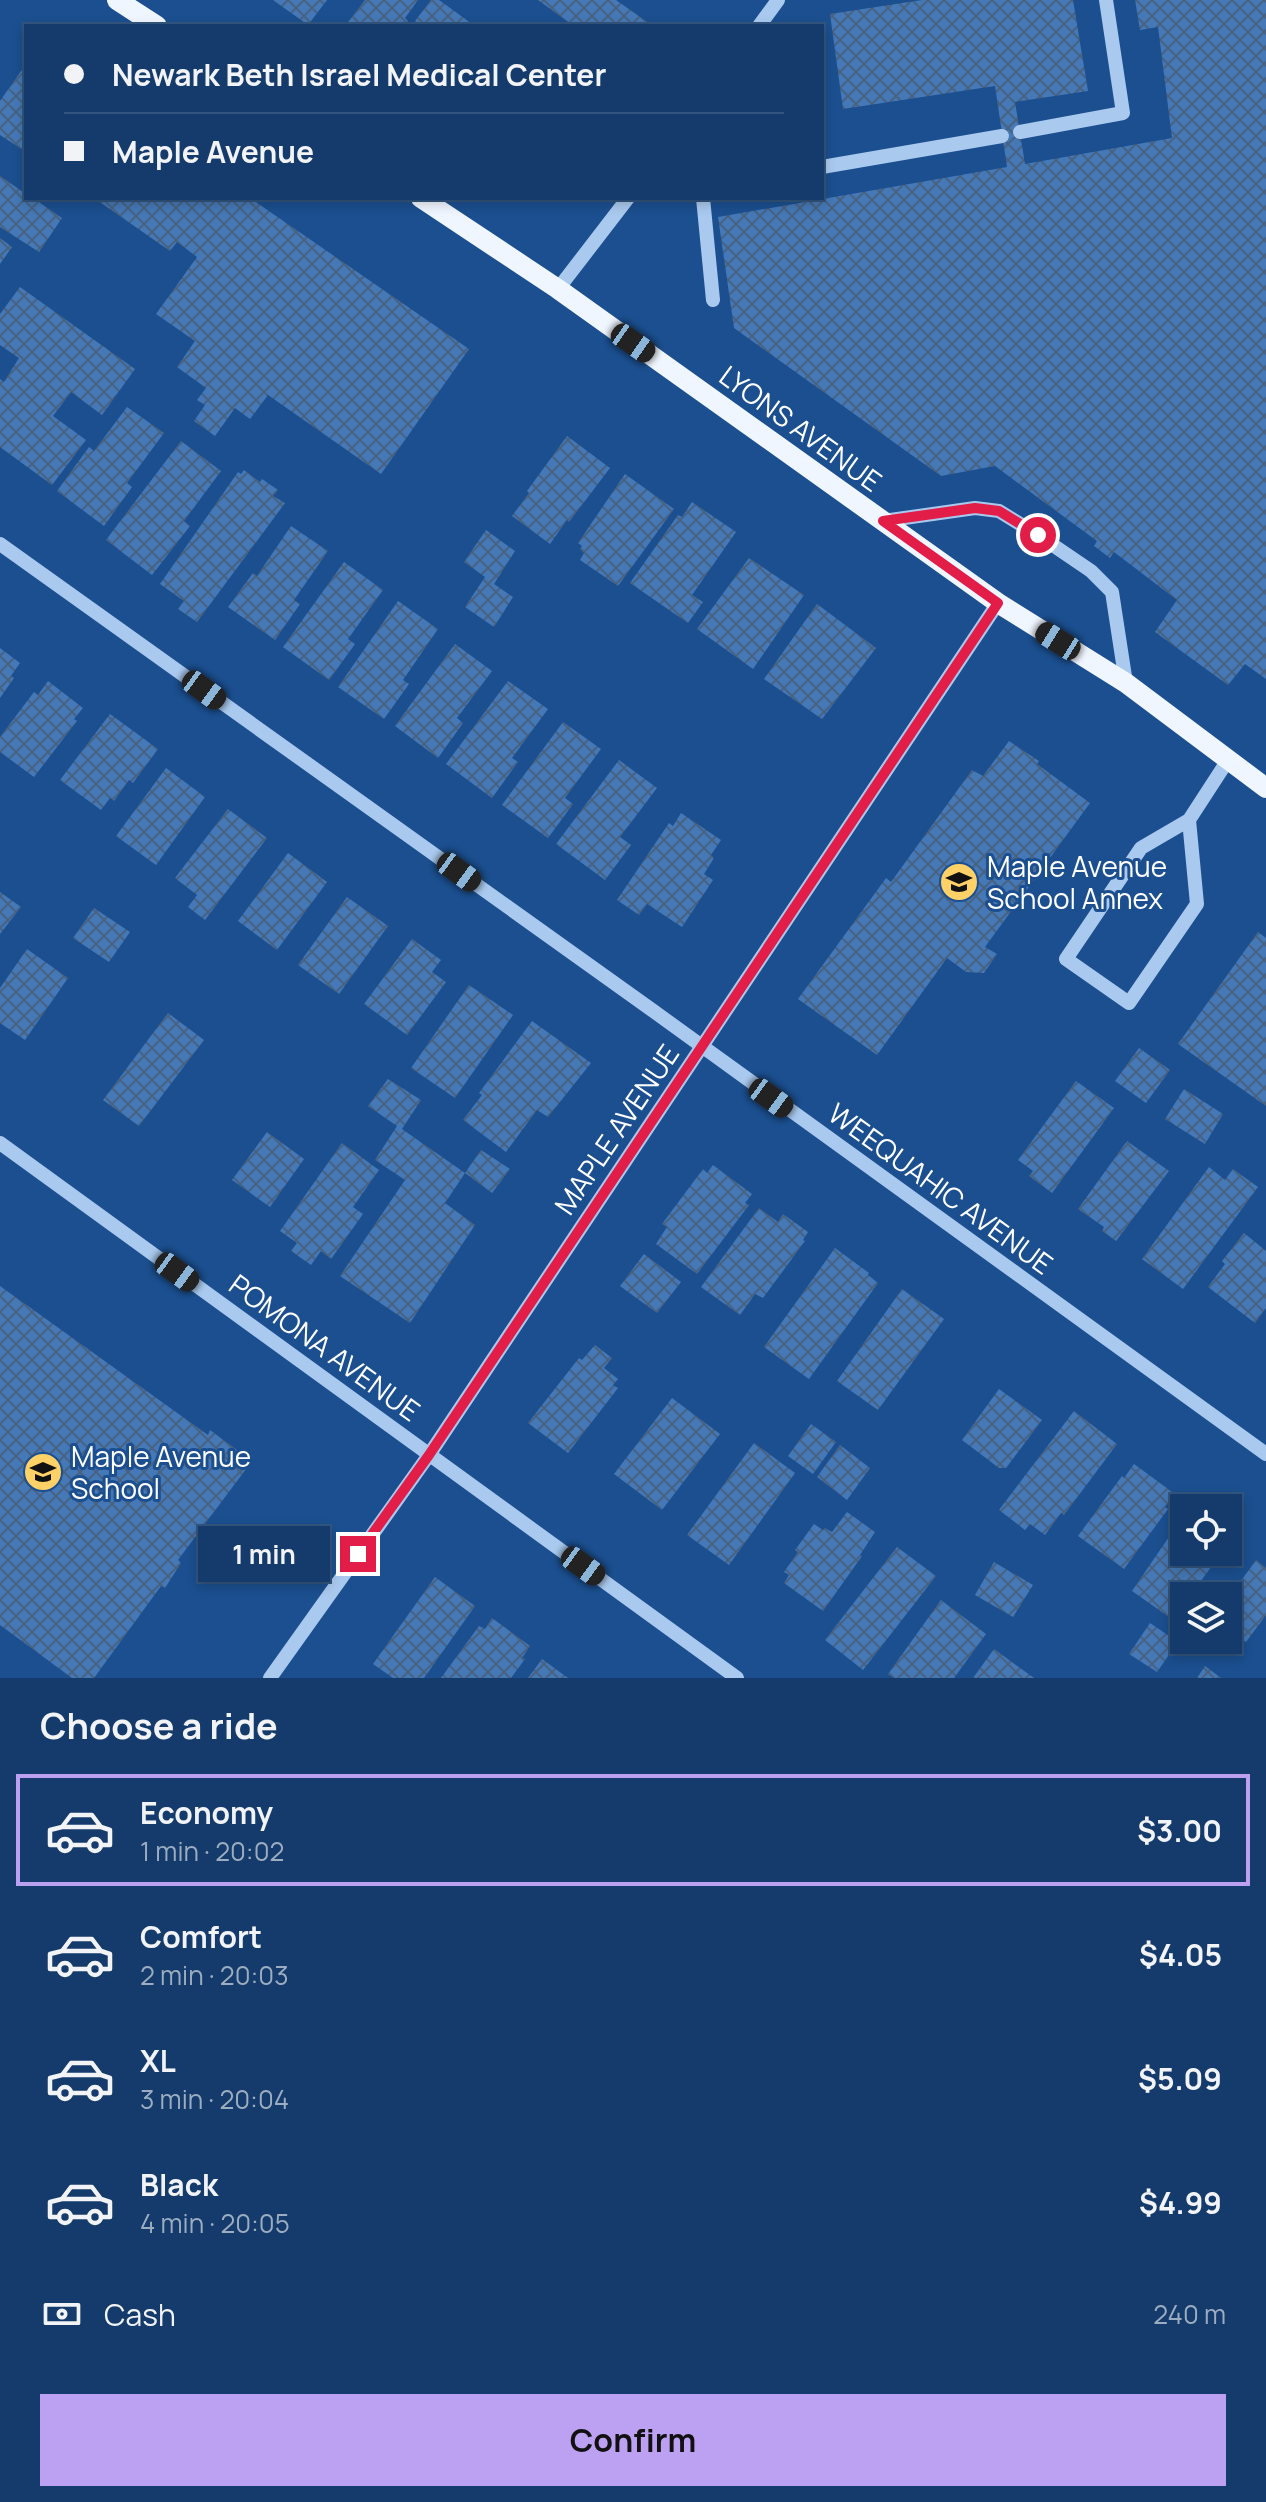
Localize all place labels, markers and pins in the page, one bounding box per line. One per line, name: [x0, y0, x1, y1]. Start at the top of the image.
place label: Maple Avenue School Annex: [987, 847, 1167, 917]
school or university icon: Maple Avenue School Annex: [938, 861, 980, 903]
place label: Maple Avenue School: [71, 1437, 251, 1507]
school or university icon: Maple Avenue School: [22, 1451, 64, 1493]

